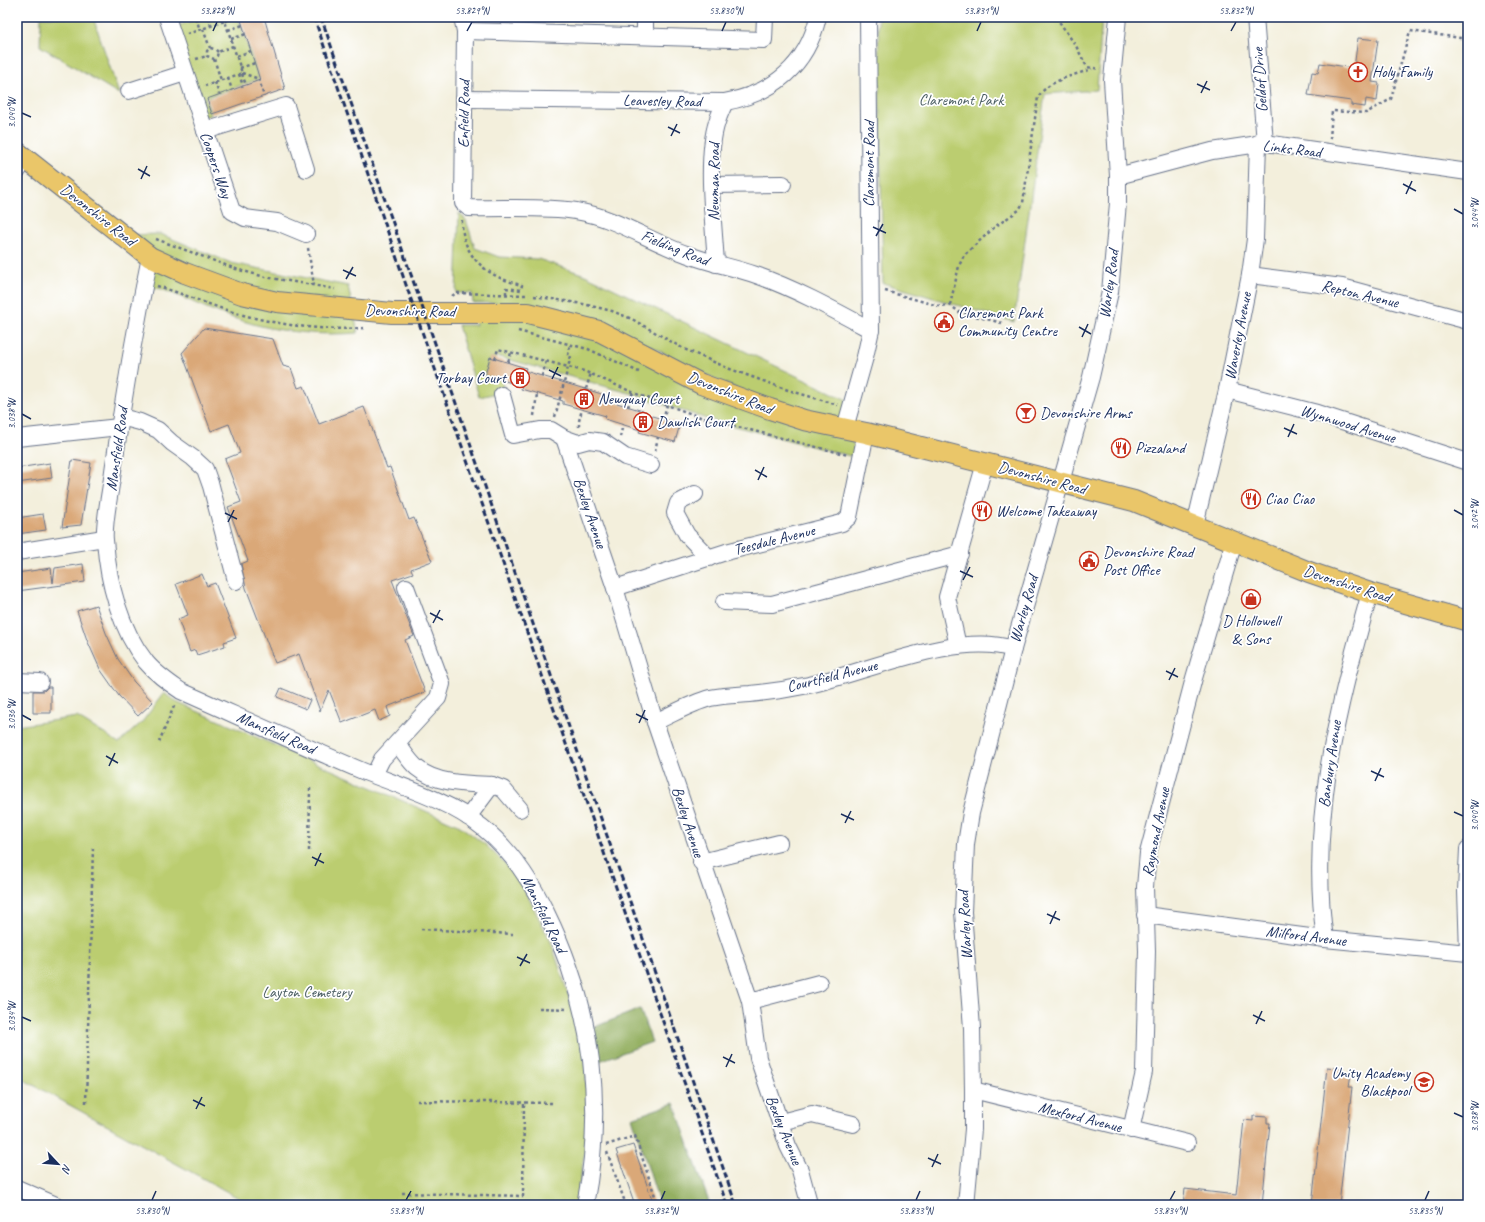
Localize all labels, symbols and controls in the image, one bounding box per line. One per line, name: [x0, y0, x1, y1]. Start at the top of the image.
text: 53.828°N: [200, 4, 236, 17]
text: 53.829°N: [455, 4, 491, 17]
text: 53.830°N: [709, 4, 745, 17]
text: 53.831°N: [964, 4, 1000, 17]
text: 53.832°N: [1219, 4, 1255, 17]
street label: Geldof Drive: [1248, 45, 1272, 113]
church icon: Holy Family: [1347, 61, 1369, 83]
place label: Holy Family: [1372, 62, 1434, 82]
street label: Enfield Road: [453, 77, 475, 148]
street label: Leavesley Road: [623, 90, 704, 112]
park label: Claremont Park: [919, 90, 1004, 110]
text: 3.040°W: [5, 96, 18, 128]
street label: Claremont Road: [859, 118, 879, 207]
street label: Coopers Way: [195, 129, 237, 202]
street label: Links Road: [1262, 135, 1325, 163]
street label: Newman Road: [704, 140, 724, 221]
street label: Devonshire Road: [56, 179, 142, 252]
text: 3.044°W: [1468, 197, 1481, 229]
street label: Fielding Road: [638, 225, 714, 272]
street label: Warley Road: [1094, 246, 1124, 319]
street label: Repton Avenue: [1320, 275, 1402, 313]
street label: Waverley Avenue: [1220, 289, 1257, 381]
street label: Devonshire Road: [365, 300, 458, 322]
place label: Claremont Park Community Centre: [958, 303, 1059, 341]
public building icon: Claremont Park Community Centre: [933, 311, 955, 333]
building icon: Torbay Court: [509, 367, 531, 389]
street label: Devonshire Road: [684, 367, 778, 420]
place label: Torbay Court: [436, 368, 508, 388]
building icon: Newquay Court: [573, 388, 595, 410]
place label: Newquay Court: [598, 389, 681, 409]
text: 3.038°W: [5, 397, 18, 429]
street label: Wynnwood Avenue: [1298, 400, 1400, 448]
bar icon: Devonshire Arms: [1015, 402, 1037, 424]
street label: Mansfield Road: [101, 403, 133, 492]
place label: Devonshire Arms: [1040, 403, 1133, 423]
building icon: Dawlish Court: [632, 411, 654, 433]
place label: Dawlish Court: [657, 412, 737, 432]
restaurant icon: Pizzaland: [1110, 437, 1132, 459]
place label: Pizzaland: [1135, 438, 1188, 458]
street label: Devonshire Road: [996, 457, 1091, 500]
street label: Bexley Avenue: [569, 475, 612, 552]
restaurant icon: Ciao Ciao: [1240, 488, 1262, 510]
place label: Ciao Ciao: [1265, 489, 1316, 509]
text: 3.042°W: [1468, 498, 1481, 530]
restaurant icon: Welcome Takeaway: [971, 500, 993, 522]
place label: Welcome Takeaway: [996, 501, 1098, 521]
street label: Teesdale Avenue: [731, 520, 818, 560]
place label: Devonshire Road Post Office: [1103, 542, 1196, 580]
public building icon: Devonshire Road Post Office: [1078, 550, 1100, 572]
street label: Devonshire Road: [1301, 561, 1396, 608]
street label: Warley Road: [1005, 571, 1044, 645]
shop icon: D Hollowell & Sons: [1240, 588, 1262, 610]
place label: D Hollowell & Sons: [1222, 611, 1283, 649]
street label: Courtfield Avenue: [785, 655, 881, 697]
text: 3.036°W: [5, 698, 18, 730]
street label: Mansfield Road: [234, 707, 321, 760]
street label: Banbury Avenue: [1314, 718, 1346, 809]
street label: Bexley Avenue: [667, 784, 709, 862]
street label: Raymond Avenue: [1138, 784, 1175, 878]
text: 3.040°W: [1468, 799, 1481, 831]
street label: Mansfield Road: [517, 872, 573, 959]
street label: Warley Road: [953, 887, 977, 960]
street label: Milford Avenue: [1265, 921, 1349, 951]
park label: Layton Cemetery: [262, 982, 353, 1002]
text: 3.034°W: [5, 1000, 18, 1032]
place label: Unity Academy Blackpool: [1331, 1063, 1413, 1101]
school or university icon: Unity Academy Blackpool: [1413, 1071, 1435, 1093]
street label: Bexley Avenue: [761, 1092, 808, 1169]
street label: Mexford Avenue: [1036, 1097, 1126, 1137]
text: 3.038°W: [1468, 1100, 1481, 1132]
north arrow: [38, 1144, 78, 1184]
text: N: [58, 1162, 75, 1176]
text: 53.830°N: [135, 1204, 171, 1217]
text: 53.831°N: [389, 1204, 425, 1217]
text: 53.832°N: [644, 1204, 680, 1217]
text: 53.833°N: [899, 1204, 935, 1217]
text: 53.834°N: [1153, 1204, 1189, 1217]
text: 53.835°N: [1408, 1204, 1444, 1217]

